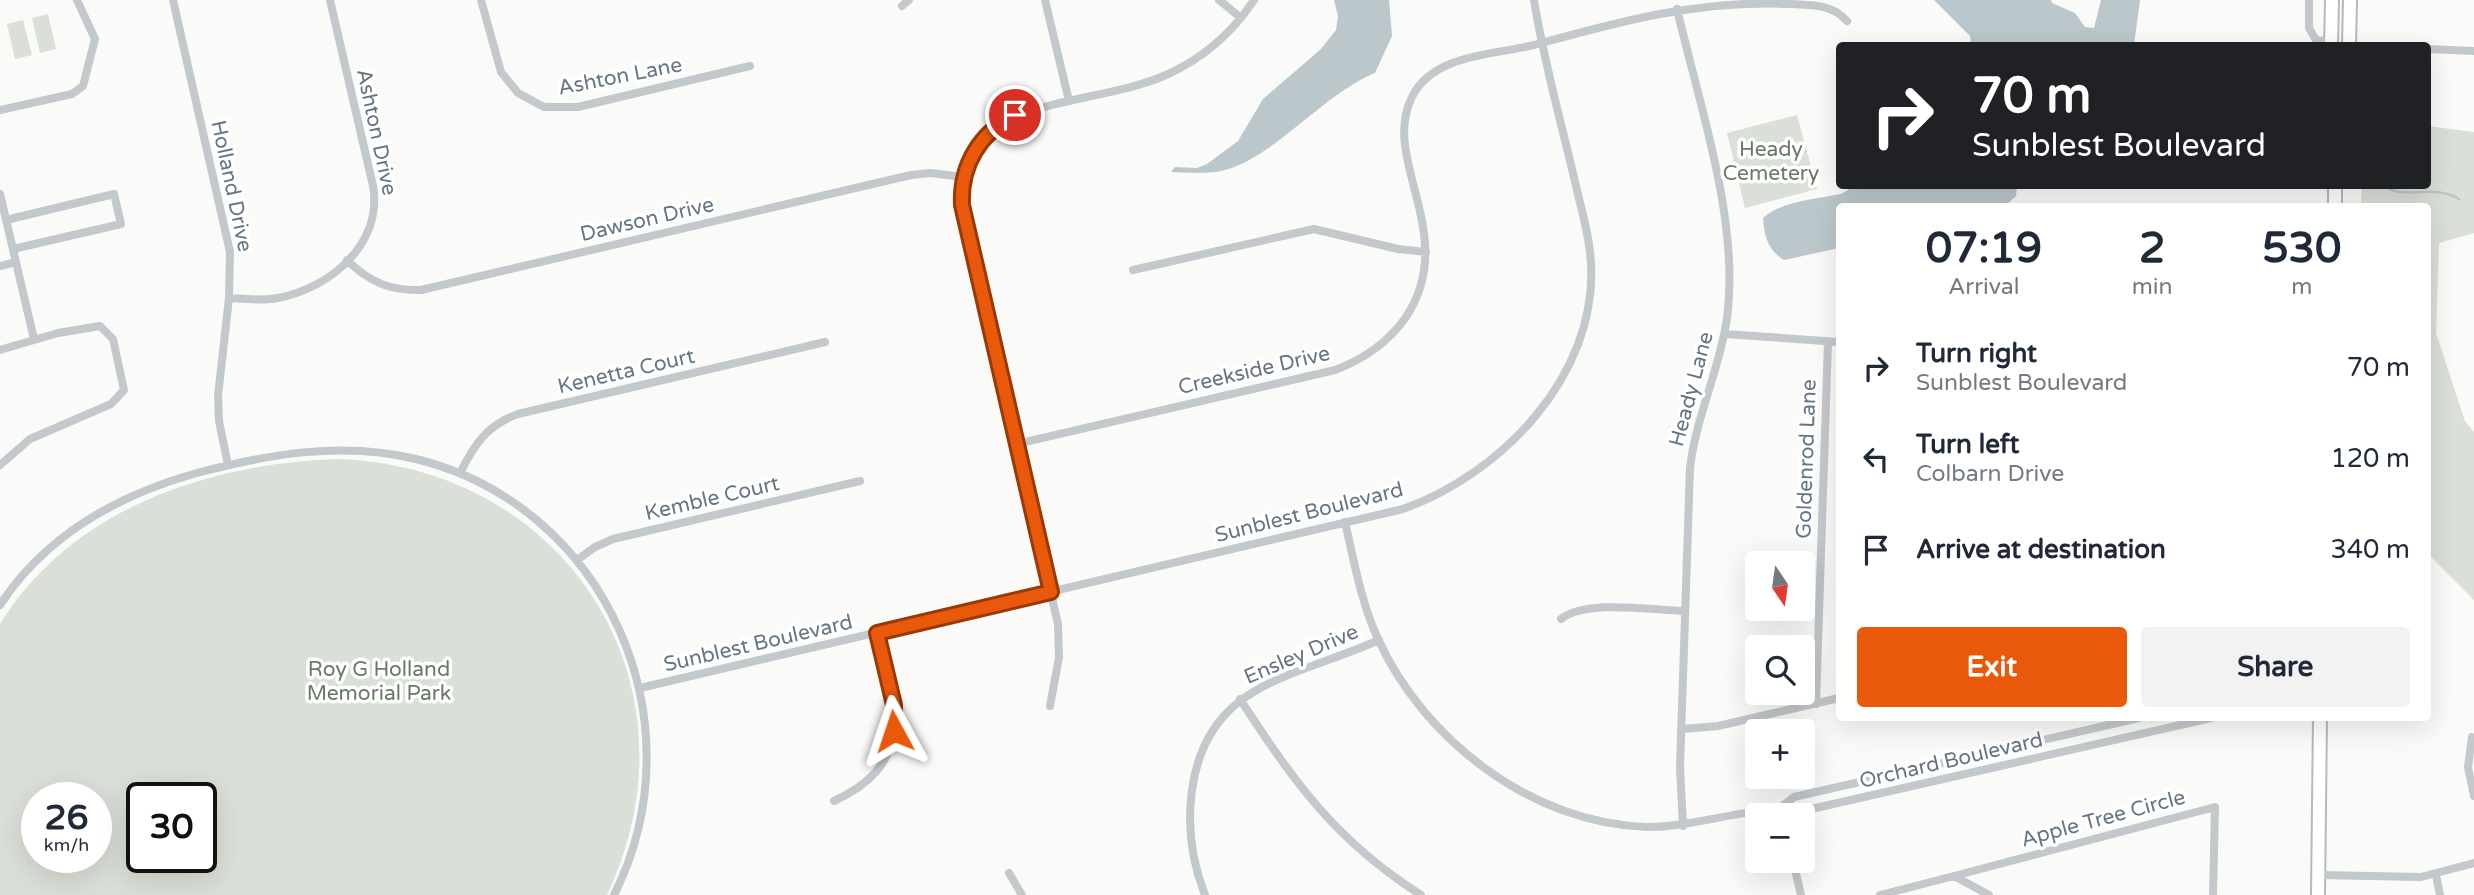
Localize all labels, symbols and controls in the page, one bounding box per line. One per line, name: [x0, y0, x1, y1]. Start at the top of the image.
street label: Ashton Lane: [556, 52, 684, 101]
street label: Ashton Drive: [351, 66, 402, 198]
text: 70 m: [1972, 67, 2091, 126]
icon: right: [1857, 70, 1948, 161]
pin: [985, 85, 1045, 145]
icon: arrive: [996, 96, 1034, 134]
street label: Holland Drive: [205, 118, 258, 254]
text: Sunblest Boulevard: [1972, 127, 2266, 165]
park label: Heady Cemetery: [1723, 137, 1819, 186]
street label: Dawson Drive: [578, 192, 717, 247]
text: 07:19: [1926, 223, 2042, 274]
text: 2: [2139, 223, 2165, 274]
text: 530: [2262, 223, 2341, 274]
text: Arrival: [1948, 273, 2019, 301]
text: min: [2132, 273, 2173, 301]
text: m: [2291, 273, 2312, 301]
street label: Heady Lane: [1664, 329, 1719, 449]
text: Turn right: [1916, 338, 2037, 369]
street label: Creekside Drive: [1176, 341, 1333, 400]
street label: Kenetta Court: [555, 344, 697, 399]
icon: right: [1857, 349, 1895, 387]
text: 70 m: [2347, 352, 2410, 383]
text: Sunblest Boulevard: [1916, 369, 2127, 397]
street label: Goldenrod Lane: [1791, 379, 1822, 539]
text: Turn left: [1916, 429, 2019, 460]
icon: left: [1857, 440, 1895, 478]
text: 120 m: [2330, 443, 2410, 474]
text: Colbarn Drive: [1916, 460, 2064, 488]
street label: Kemble Court: [643, 471, 782, 526]
street label: Sunblest Boulevard: [1212, 477, 1406, 548]
icon: arrive: [1857, 531, 1895, 569]
text: Arrive at destination: [1916, 534, 2166, 565]
text: 340 m: [2330, 534, 2410, 565]
north arrow: [1745, 551, 1815, 621]
map controls: [1745, 551, 1815, 873]
street label: Sunblest Boulevard: [661, 610, 855, 677]
street label: Ensley Drive: [1240, 619, 1362, 690]
button: Exit: [1857, 627, 2127, 707]
button: Share: [2141, 627, 2410, 707]
button: search: [1745, 635, 1815, 705]
park label: Roy G Holland Memorial Park: [307, 657, 451, 706]
position arrow: [857, 694, 931, 768]
button: +: [1745, 719, 1815, 789]
street label: Orchard Boulevard: [1857, 727, 2045, 794]
speed limit sign: 30: [126, 782, 217, 873]
street label: Apple Tree Circle: [2018, 785, 2188, 852]
text: 26: [45, 797, 88, 839]
button: −: [1745, 803, 1815, 873]
text: km/h: [44, 834, 89, 856]

